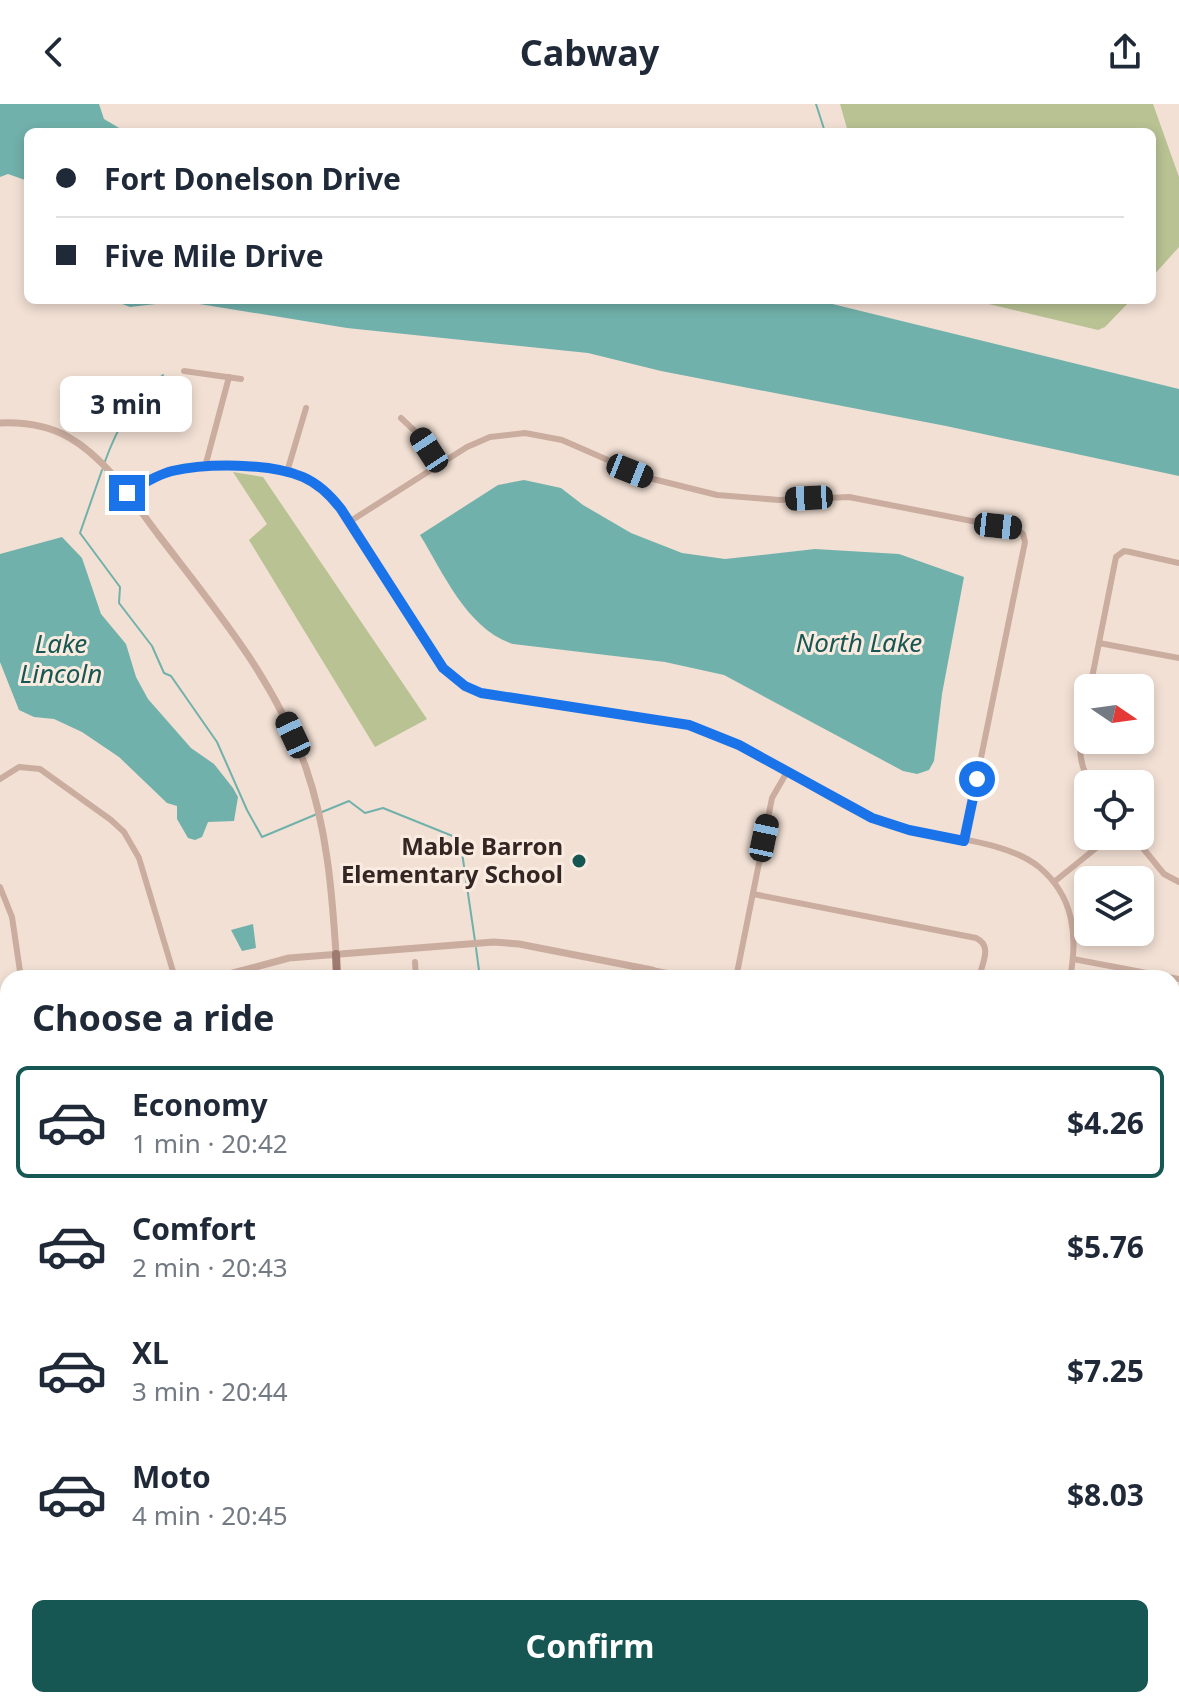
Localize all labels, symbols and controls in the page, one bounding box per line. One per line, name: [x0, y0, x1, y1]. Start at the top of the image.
text: Cabway: [520, 28, 659, 77]
icon: back: [32, 30, 76, 74]
icon: share: [1103, 30, 1147, 74]
text: Fort Donelson Drive: [104, 158, 401, 199]
text: Five Mile Drive: [104, 235, 324, 276]
callout: 3 min: [61, 377, 193, 433]
text: 3 min: [90, 386, 162, 422]
car: [406, 423, 452, 477]
car: [603, 451, 657, 491]
route end: [109, 475, 145, 511]
car: [784, 485, 834, 511]
car: [973, 512, 1023, 540]
water label: North Lake: [796, 624, 922, 660]
water label: Lake Lincoln: [20, 625, 102, 691]
north arrow: [1074, 674, 1154, 754]
map controls: [1074, 674, 1154, 946]
car: [272, 708, 314, 762]
route start: [959, 761, 995, 797]
button: locate: [1074, 770, 1154, 850]
car: [747, 812, 781, 864]
place label: Mable Barron Elementary School: [341, 829, 563, 890]
marker: Mable Barron Elementary School: [570, 852, 588, 870]
button: layers: [1074, 866, 1154, 946]
text: Choose a ride: [32, 993, 274, 1042]
text: Economy: [132, 1084, 268, 1125]
icon: car: [36, 1086, 108, 1158]
text: $4.26: [1067, 1102, 1144, 1143]
text: 1 min · 20:42: [132, 1125, 288, 1161]
text: Comfort: [132, 1208, 256, 1249]
icon: car: [36, 1210, 108, 1282]
text: $5.76: [1067, 1226, 1144, 1267]
text: 2 min · 20:43: [132, 1249, 288, 1285]
text: XL: [132, 1332, 169, 1373]
icon: car: [36, 1334, 108, 1406]
text: $7.25: [1067, 1350, 1144, 1391]
text: 3 min · 20:44: [132, 1373, 288, 1409]
text: Moto: [132, 1456, 211, 1497]
icon: car: [36, 1458, 108, 1530]
text: $8.03: [1067, 1474, 1144, 1515]
text: 4 min · 20:45: [132, 1497, 288, 1533]
button: Confirm: [32, 1600, 1148, 1692]

